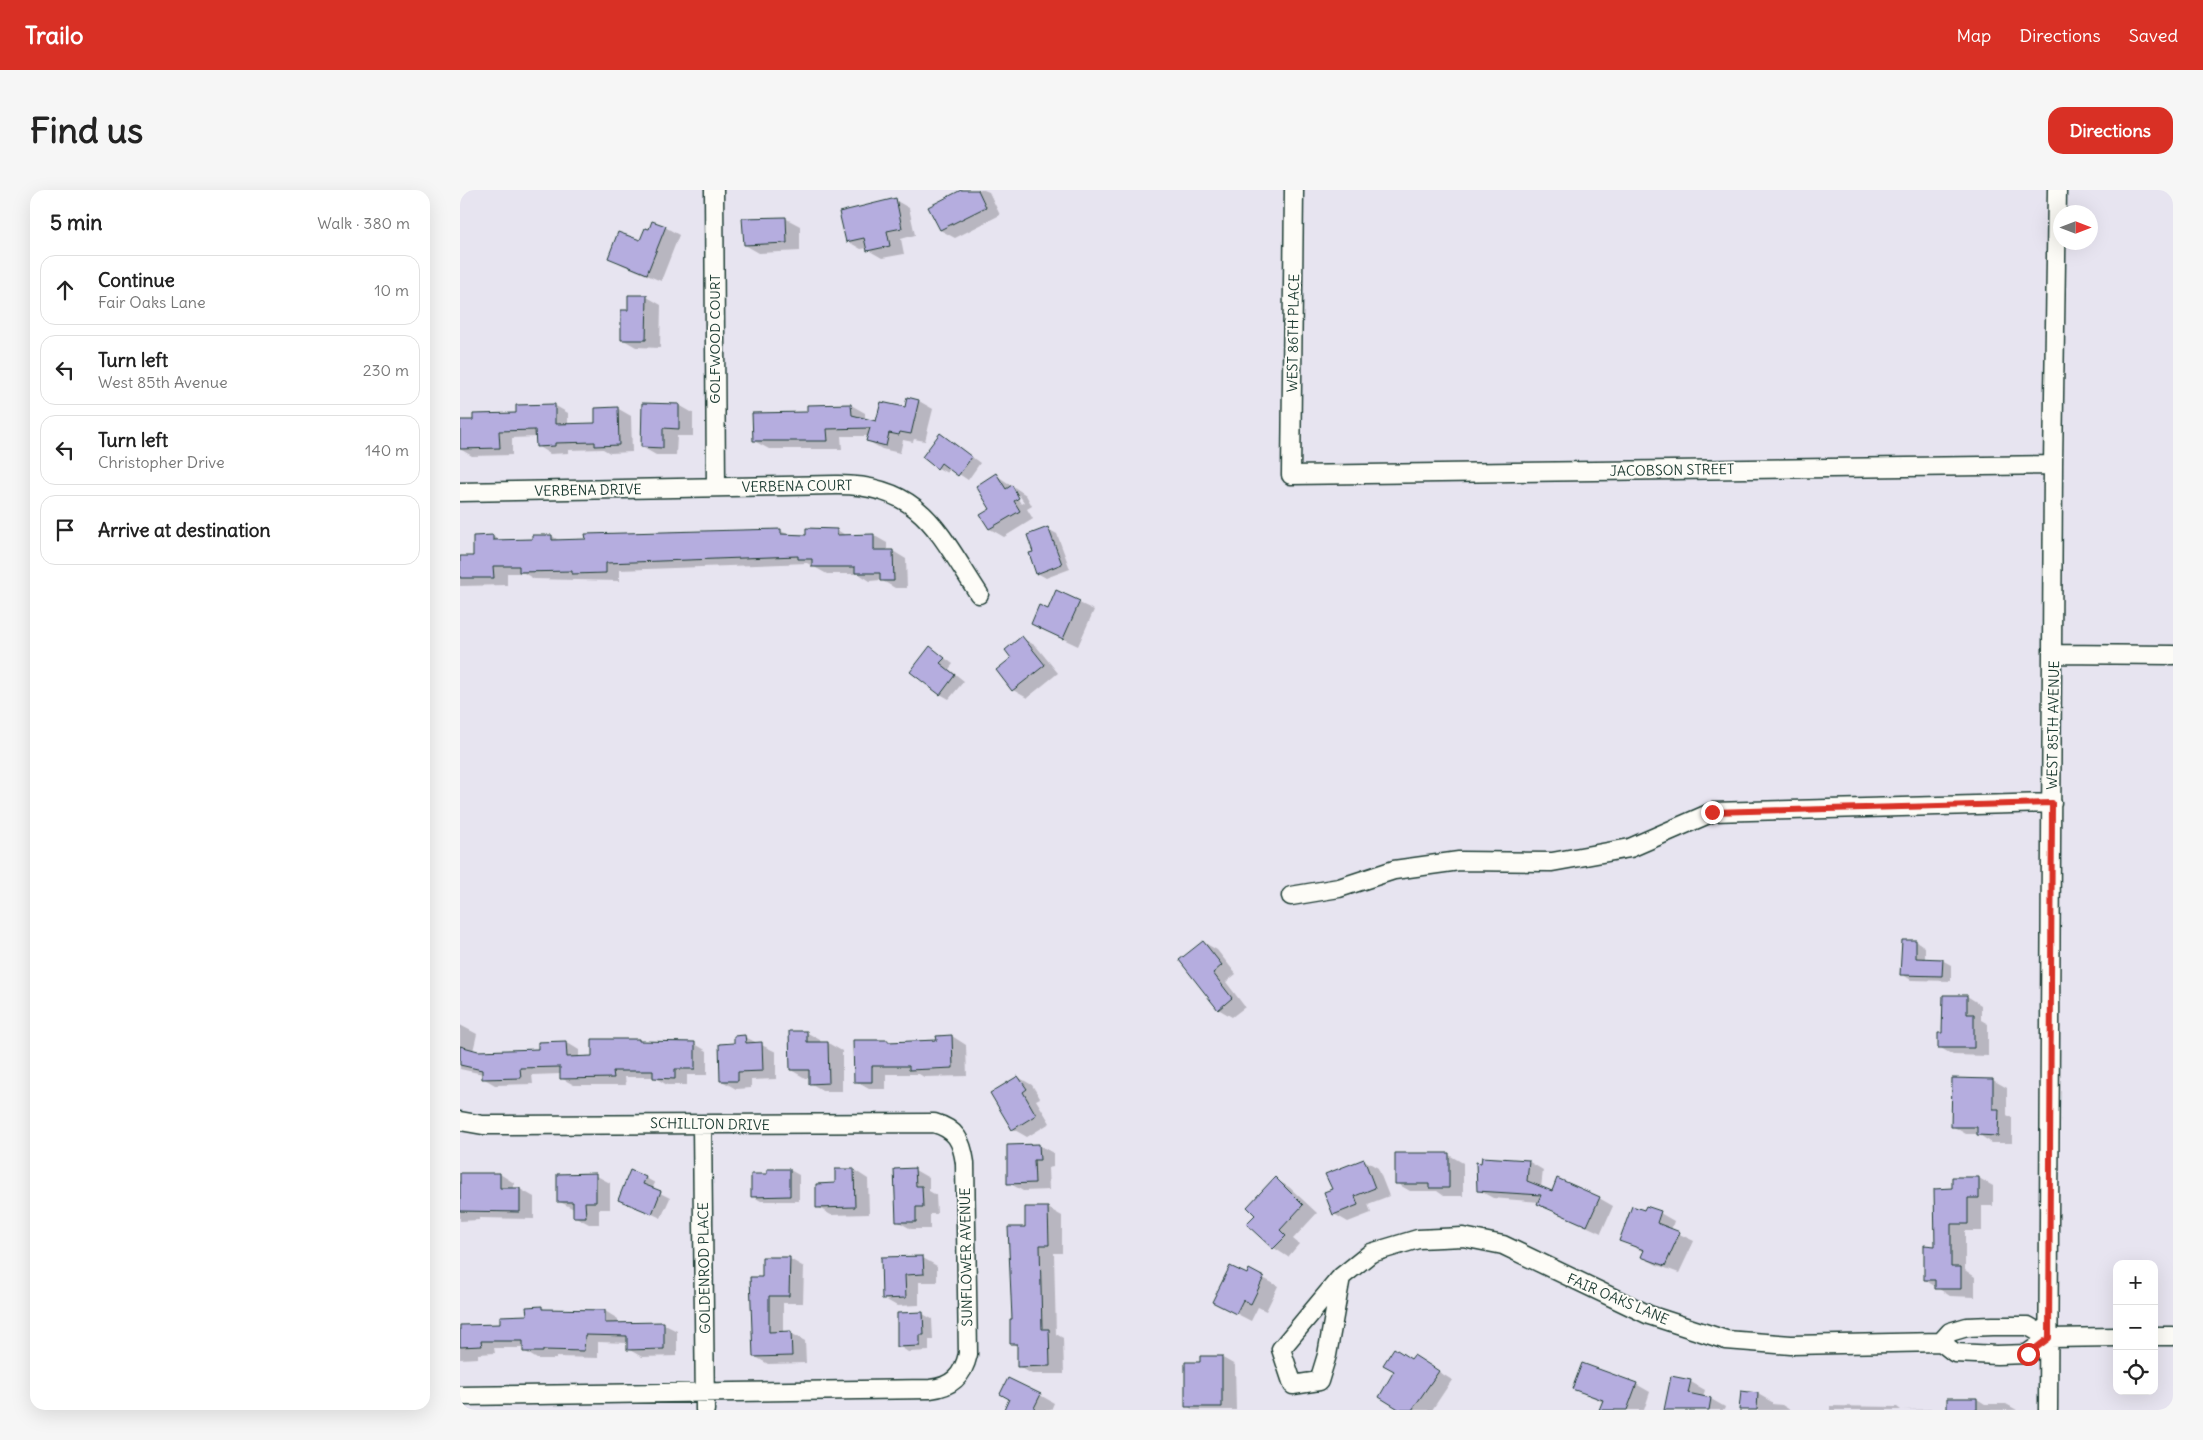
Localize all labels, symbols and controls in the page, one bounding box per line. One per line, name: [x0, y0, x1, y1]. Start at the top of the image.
text: Trailo: [25, 20, 83, 50]
text: Map: [1956, 24, 1991, 47]
text: Directions: [2019, 24, 2101, 47]
text: Saved: [2129, 24, 2178, 47]
button: Directions: [2048, 107, 2173, 154]
text: Find us: [30, 108, 143, 152]
north arrow: [2053, 205, 2098, 250]
text: 5 min: [50, 209, 102, 236]
text: Walk · 380 m: [317, 213, 410, 233]
text: Continue: [98, 268, 175, 292]
street label: GOLFWOOD COURT: [706, 274, 724, 404]
street label: WEST 86TH PLACE: [1283, 274, 1303, 392]
icon: ahead: [51, 276, 79, 304]
text: 10 m: [374, 280, 409, 300]
text: Fair Oaks Lane: [98, 292, 206, 312]
text: Turn left: [98, 348, 168, 372]
icon: left: [51, 356, 79, 384]
text: 230 m: [363, 360, 409, 380]
text: West 85th Avenue: [98, 372, 228, 392]
text: Turn left: [98, 428, 168, 452]
icon: left: [51, 436, 79, 464]
text: 140 m: [365, 440, 409, 460]
text: Christopher Drive: [98, 452, 225, 472]
street label: JACOBSON STREET: [1610, 460, 1734, 480]
street label: VERBENA COURT: [742, 476, 852, 496]
street label: VERBENA DRIVE: [534, 480, 642, 500]
icon: arrive: [51, 516, 79, 544]
text: Arrive at destination: [98, 518, 271, 542]
street label: WEST 85TH AVENUE: [2043, 660, 2063, 790]
route end: [1701, 801, 1724, 824]
street label: SCHILLTON DRIVE: [650, 1114, 770, 1134]
street label: SUNFLOWER AVENUE: [956, 1187, 976, 1327]
street label: GOLDENROD PLACE: [694, 1202, 714, 1334]
map controls: [2113, 1260, 2158, 1395]
button: +: [2113, 1260, 2158, 1305]
street label: FAIR OAKS LANE: [1564, 1269, 1672, 1329]
button: −: [2113, 1305, 2158, 1350]
route start: [2017, 1343, 2040, 1366]
button: locate: [2113, 1350, 2158, 1395]

